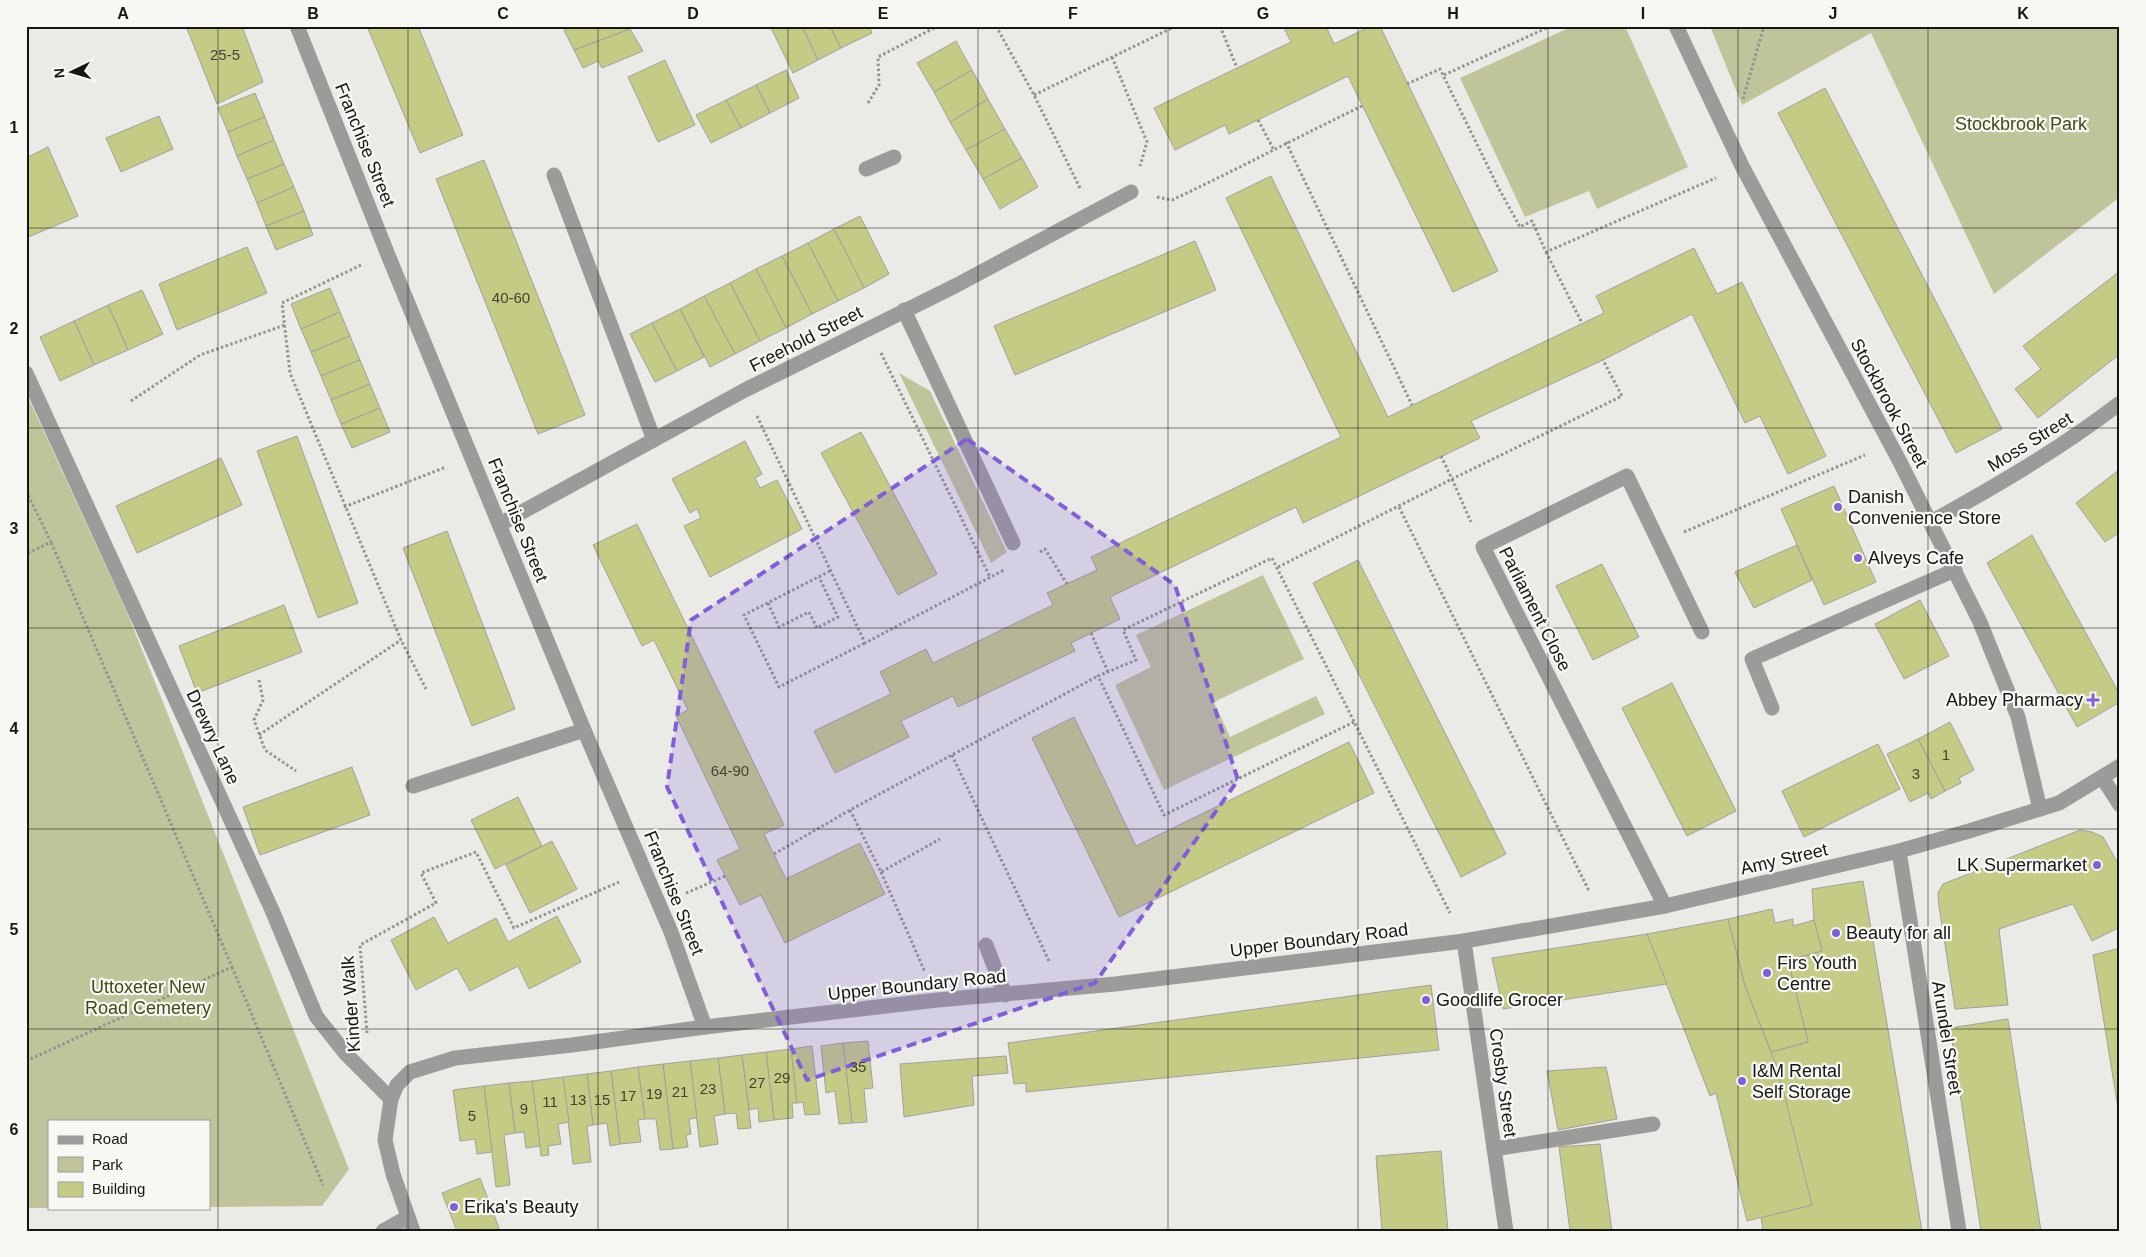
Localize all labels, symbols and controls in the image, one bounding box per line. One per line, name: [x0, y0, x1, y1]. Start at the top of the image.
text: A: [117, 5, 129, 22]
text: B: [307, 5, 319, 22]
text: C: [497, 5, 509, 22]
text: D: [687, 5, 699, 22]
text: E: [878, 5, 889, 22]
text: F: [1068, 5, 1078, 22]
text: G: [1257, 5, 1269, 22]
text: H: [1447, 5, 1459, 22]
text: I: [1641, 5, 1645, 22]
text: J: [1829, 5, 1837, 22]
text: K: [2017, 5, 2029, 22]
house number: 25-5: [210, 46, 240, 63]
north arrow: [48, 48, 98, 98]
text: N: [51, 67, 67, 79]
street label: Franchise Street: [331, 80, 399, 210]
park label: Stockbrook Park: [1955, 114, 2088, 134]
text: 1: [10, 119, 19, 136]
house number: 40-60: [492, 289, 530, 306]
street label: Freehold Street: [746, 302, 866, 376]
text: 2: [10, 320, 19, 337]
street label: Stockbrook Street: [1847, 335, 1931, 471]
street label: Moss Street: [1984, 408, 2076, 476]
street label: Franchise Street: [484, 455, 552, 585]
place label: Danish Convenience Store: [1848, 487, 2001, 528]
marker: Danish Convenience Store: [1832, 501, 1844, 513]
text: 3: [10, 520, 19, 537]
street label: Parliament Close: [1495, 543, 1575, 675]
place label: Alveys Cafe: [1868, 548, 1964, 568]
marker: Alveys Cafe: [1852, 552, 1864, 564]
street label: Drewry Lane: [182, 687, 244, 787]
place label: Abbey Pharmacy: [1946, 690, 2083, 710]
marker: Abbey Pharmacy: [2087, 694, 2099, 706]
text: 4: [10, 720, 19, 737]
house number: 1: [1942, 746, 1950, 763]
house number: 64-90: [711, 762, 749, 779]
house number: 3: [1912, 765, 1920, 782]
street label: Franchise Street: [640, 828, 708, 958]
street label: Amy Street: [1738, 839, 1830, 879]
place label: LK Supermarket: [1957, 855, 2087, 875]
marker: LK Supermarket: [2091, 859, 2103, 871]
street label: Upper Boundary Road: [1229, 919, 1409, 961]
text: 5: [10, 921, 19, 938]
place label: Beauty for all: [1846, 923, 1951, 943]
marker: Beauty for all: [1830, 927, 1842, 939]
place label: Firs Youth Centre: [1777, 953, 1857, 994]
street label: Kinder Walk: [338, 954, 364, 1053]
street label: Upper Boundary Road: [827, 966, 1007, 1004]
marker: Firs Youth Centre: [1761, 967, 1773, 979]
park label: Uttoxeter New Road Cemetery: [85, 977, 211, 1018]
street label: Arundel Street: [1928, 980, 1966, 1096]
place label: Goodlife Grocer: [1436, 990, 1563, 1010]
marker: Goodlife Grocer: [1420, 994, 1432, 1006]
street label: Crosby Street: [1485, 1027, 1521, 1139]
house number: 35: [850, 1058, 866, 1075]
place label: I&M Rental Self Storage: [1752, 1061, 1851, 1102]
house number: 29: [774, 1069, 790, 1086]
house number: 27: [749, 1074, 765, 1091]
marker: I&M Rental Self Storage: [1736, 1075, 1748, 1087]
house number: 23: [700, 1080, 716, 1097]
house number: 21: [672, 1083, 688, 1100]
house number: 19: [646, 1085, 662, 1102]
house number: 17: [620, 1087, 636, 1104]
house number: 13: [570, 1091, 586, 1108]
house number: 15: [594, 1091, 610, 1108]
house number: 11: [542, 1093, 558, 1110]
house number: 9: [520, 1100, 528, 1117]
house number: 5: [468, 1107, 476, 1124]
legend: [48, 1120, 210, 1210]
text: 6: [10, 1121, 19, 1138]
text: Road: [92, 1130, 128, 1147]
text: Park: [92, 1156, 123, 1173]
text: Building: [92, 1180, 145, 1197]
place label: Erika's Beauty: [464, 1197, 579, 1217]
marker: Erika's Beauty: [448, 1201, 460, 1213]

